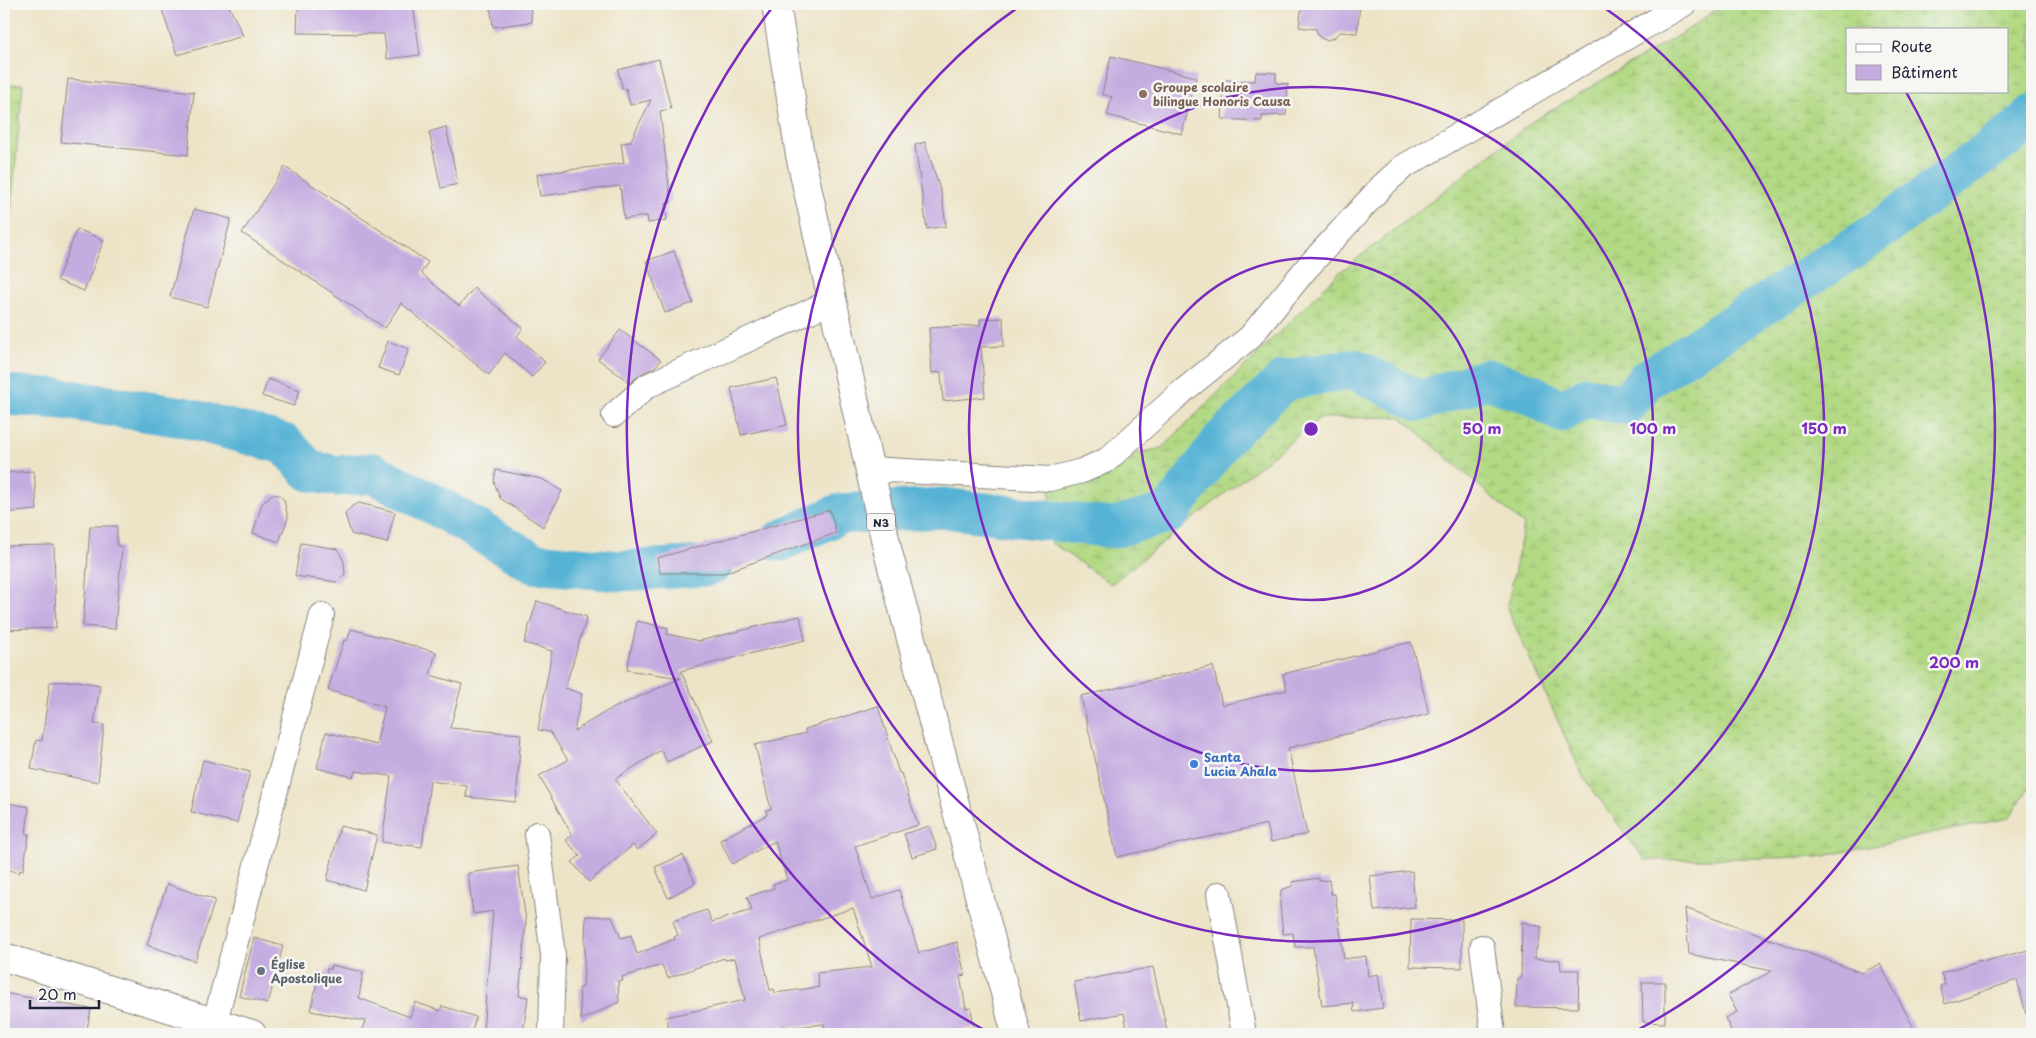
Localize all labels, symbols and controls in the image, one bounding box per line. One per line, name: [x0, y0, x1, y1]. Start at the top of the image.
legend: [1846, 28, 2008, 92]
text: Route: [1891, 34, 1932, 57]
text: Bâtiment: [1891, 60, 1958, 83]
place label: Groupe scolaire bilingue Honoris Causa: [1153, 78, 1291, 110]
marker: Groupe scolaire bilingue Honoris Causa: [1137, 88, 1149, 100]
text: 50 m: [1463, 416, 1501, 439]
text: 100 m: [1630, 416, 1676, 439]
text: 150 m: [1801, 416, 1847, 439]
centre of rings: [1302, 420, 1320, 438]
road number: N3: [867, 514, 895, 530]
text: 200 m: [1929, 650, 1979, 673]
place label: Santa Lucia Ahala: [1204, 748, 1278, 780]
marker: Santa Lucia Ahala: [1188, 758, 1200, 770]
place label: Église Apostolique: [271, 955, 342, 987]
marker: Église Apostolique: [255, 965, 267, 977]
scale bar: [30, 978, 99, 1010]
text: 20 m: [38, 982, 77, 1005]

